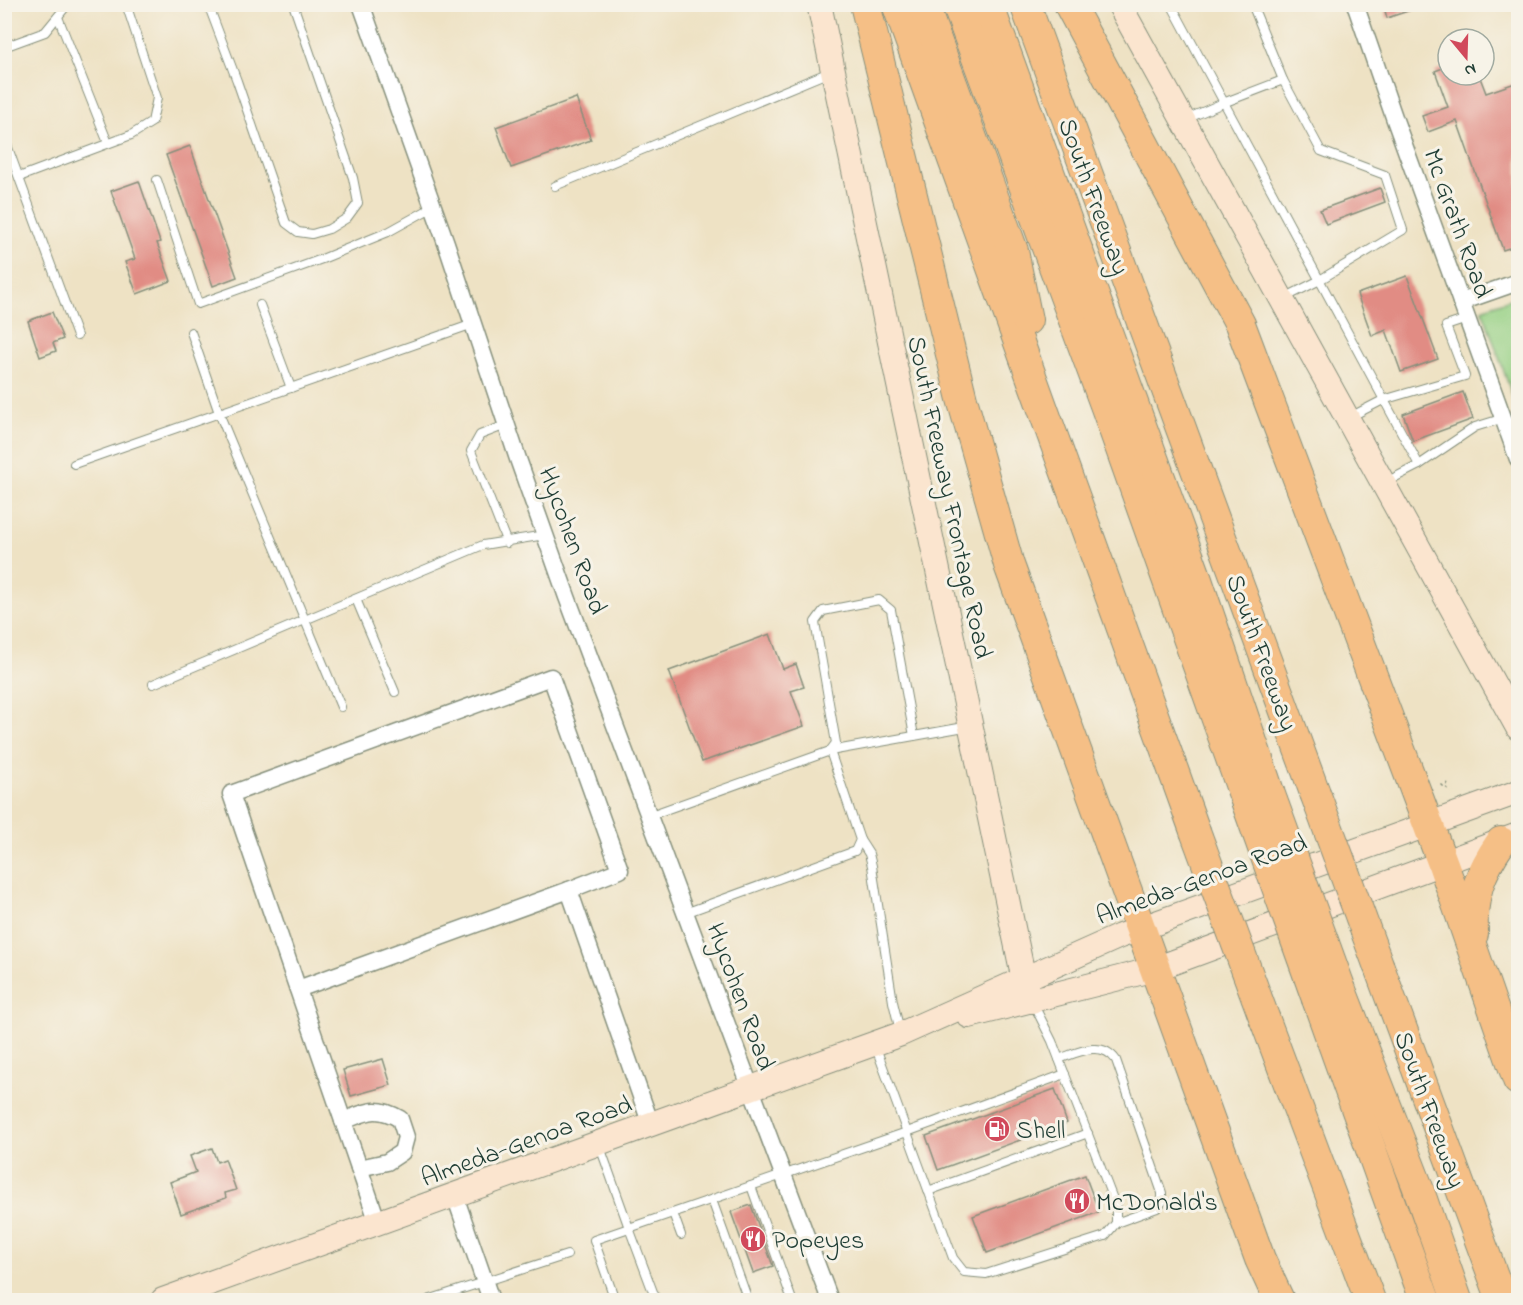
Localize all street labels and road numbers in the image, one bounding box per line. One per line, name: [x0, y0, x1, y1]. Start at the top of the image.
street label: South Freeway: [1046, 113, 1138, 281]
street label: Mc Grath Road: [1412, 144, 1501, 304]
street label: South Freeway Frontage Road: [895, 333, 1001, 663]
street label: Hycohen Road: [527, 462, 616, 620]
street label: South Freeway: [1214, 569, 1306, 737]
street label: Almeda-Genoa Road: [1091, 825, 1313, 937]
street label: Hycohen Road: [695, 918, 784, 1076]
street label: South Freeway: [1382, 1026, 1474, 1194]
street label: Almeda-Genoa Road: [416, 1087, 638, 1199]

